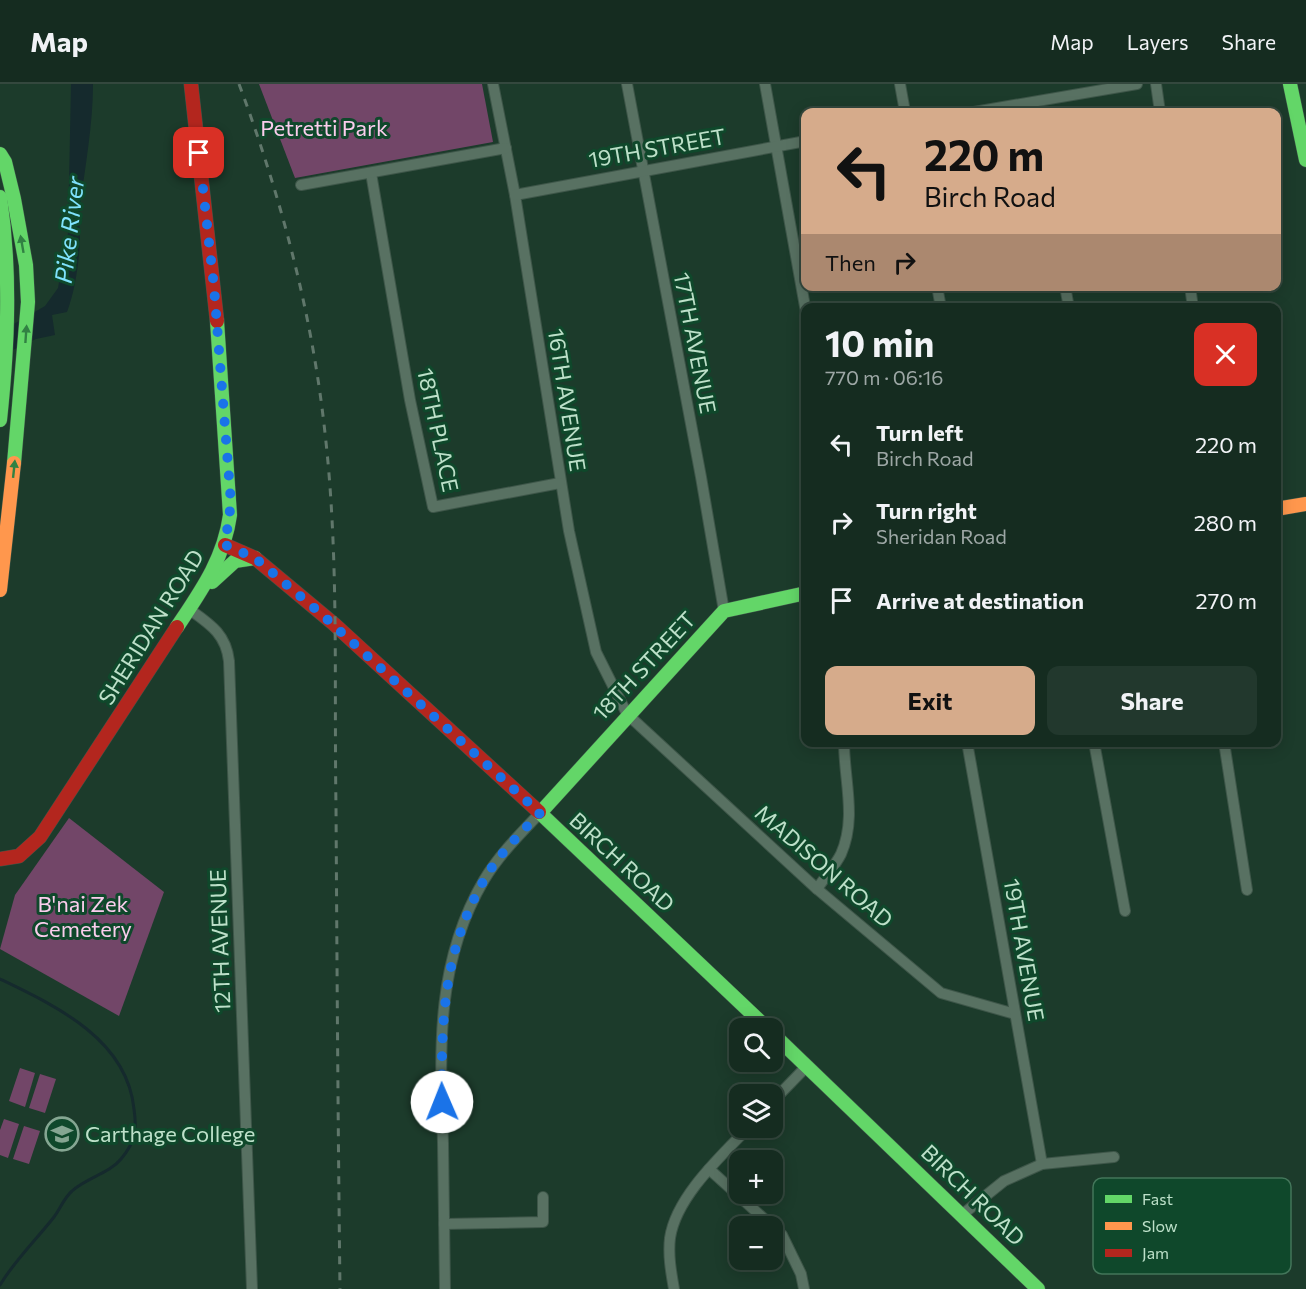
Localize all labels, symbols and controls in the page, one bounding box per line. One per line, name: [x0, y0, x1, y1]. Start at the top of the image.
text: Map: [30, 24, 88, 58]
text: Map: [1050, 29, 1094, 54]
text: Layers: [1127, 29, 1189, 54]
text: Share: [1222, 29, 1276, 54]
park label: Petretti Park: [260, 114, 388, 141]
street label: 19TH STREET: [586, 122, 727, 173]
pin: [173, 127, 224, 178]
text: 220 m: [924, 128, 1044, 180]
icon: left: [825, 132, 903, 210]
icon: arrive: [182, 136, 215, 169]
water label: Pike River: [48, 173, 90, 285]
text: Birch Road: [924, 180, 1056, 213]
one-way arrow: [17, 234, 26, 253]
icon: right: [888, 246, 921, 279]
text: Then: [825, 249, 876, 276]
street label: 17TH AVENUE: [669, 270, 722, 416]
text: 10 min: [825, 320, 934, 364]
button: close: [1194, 323, 1257, 386]
one-way arrow: [22, 324, 31, 343]
street label: 16TH AVENUE: [543, 327, 592, 473]
text: 770 m · 06:16: [825, 365, 943, 389]
street label: 18TH PLACE: [412, 366, 465, 494]
text: Turn left: [876, 419, 963, 446]
icon: left: [825, 428, 858, 461]
text: 220 m: [1195, 431, 1257, 458]
text: Birch Road: [876, 446, 974, 470]
one-way arrow: [9, 460, 19, 479]
text: Turn right: [876, 497, 977, 524]
icon: right: [825, 506, 858, 539]
text: 280 m: [1194, 509, 1257, 536]
text: Sheridan Road: [876, 524, 1007, 548]
street label: SHERIDAN ROAD: [92, 544, 209, 709]
icon: arrive: [825, 584, 858, 617]
text: Arrive at destination: [876, 587, 1084, 614]
text: 270 m: [1196, 587, 1257, 614]
street label: 18TH STREET: [587, 606, 701, 726]
button: Exit: [825, 666, 1035, 735]
button: Share: [1047, 666, 1257, 735]
street label: MADISON ROAD: [750, 799, 899, 933]
street label: BIRCH ROAD: [564, 806, 680, 917]
street label: 12TH AVENUE: [203, 869, 236, 1013]
street label: 19TH AVENUE: [999, 877, 1050, 1023]
park label: B'nai Zek Cemetery: [34, 890, 132, 942]
map controls: [729, 1018, 783, 1270]
button: search: [729, 1018, 783, 1072]
position arrow: [410, 1070, 474, 1134]
button: layers: [729, 1084, 783, 1138]
school or university icon: Carthage College: [44, 1116, 80, 1152]
place label: Carthage College: [85, 1120, 255, 1147]
street label: BIRCH ROAD: [916, 1139, 1031, 1251]
button: +: [729, 1150, 783, 1204]
legend: [1093, 1178, 1291, 1274]
text: Fast: [1142, 1189, 1173, 1208]
button: −: [729, 1216, 783, 1270]
text: Slow: [1142, 1216, 1178, 1235]
text: Jam: [1142, 1243, 1169, 1262]

